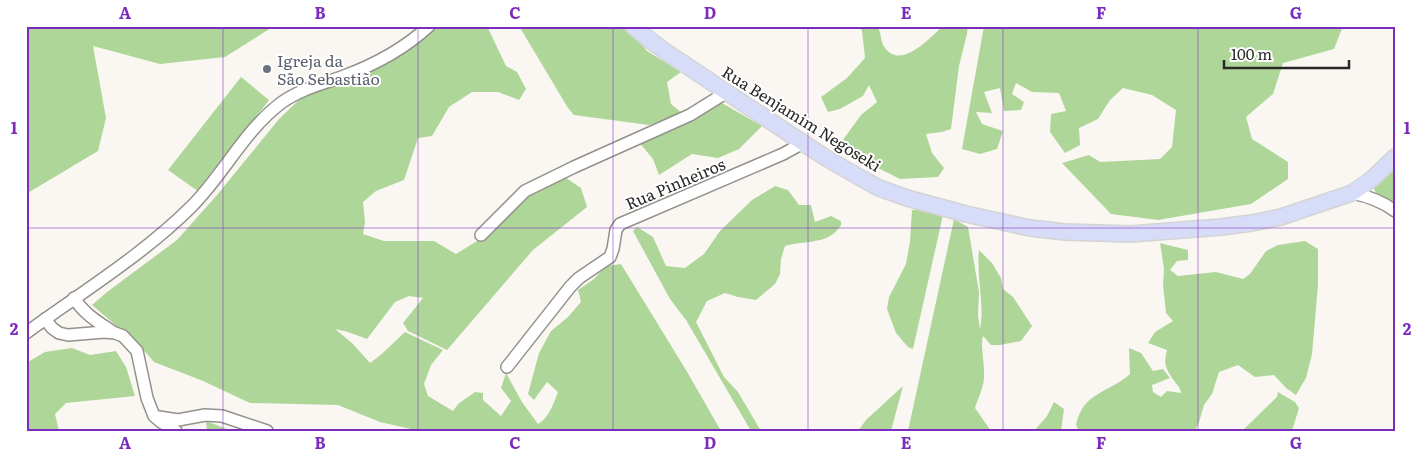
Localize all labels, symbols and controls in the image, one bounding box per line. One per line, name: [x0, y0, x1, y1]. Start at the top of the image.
text: A: [119, 0, 131, 24]
text: B: [314, 0, 326, 24]
text: C: [509, 0, 521, 24]
text: D: [704, 0, 716, 24]
text: E: [901, 0, 912, 24]
text: F: [1096, 0, 1106, 24]
text: G: [1290, 0, 1302, 24]
scale bar: [1224, 38, 1348, 70]
text: 100 m: [1231, 42, 1272, 65]
place label: Igreja da São Sebastião: [277, 48, 380, 90]
street label: Rua Benjamim Negoseki: [718, 59, 886, 177]
marker: Igreja da São Sebastião: [261, 63, 273, 75]
text: 1: [11, 115, 18, 139]
text: 1: [1404, 115, 1411, 139]
street label: Rua Pinheiros: [621, 151, 729, 215]
text: 2: [10, 316, 19, 340]
text: 2: [1403, 316, 1412, 340]
text: A: [119, 430, 131, 454]
text: B: [314, 430, 326, 454]
text: C: [509, 430, 521, 454]
text: D: [704, 430, 716, 454]
text: E: [901, 430, 912, 454]
text: F: [1096, 430, 1106, 454]
text: G: [1290, 430, 1302, 454]

